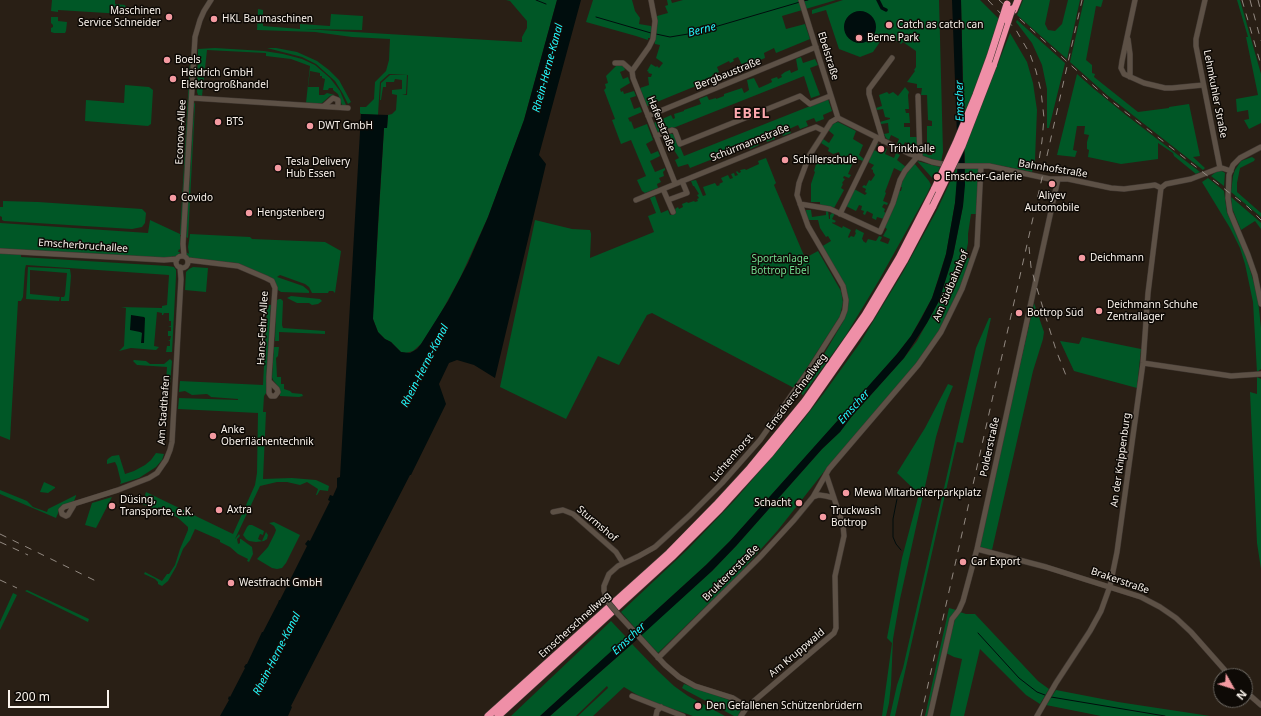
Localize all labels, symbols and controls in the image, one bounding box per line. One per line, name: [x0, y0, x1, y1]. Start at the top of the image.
place label: Maschinen Service Schneider: [78, 5, 161, 28]
marker: Maschinen Service Schneider: [164, 12, 174, 22]
place label: HKL Baumaschinen: [222, 13, 313, 25]
marker: HKL Baumaschinen: [209, 14, 219, 24]
place label: Catch as catch can: [897, 19, 983, 31]
water label: Berne: [687, 20, 717, 40]
marker: Catch as catch can: [884, 20, 894, 30]
water label: Rhein-Herne-Kanal: [530, 22, 566, 114]
street label: Ebelstraße: [815, 30, 841, 82]
place label: Berne Park: [867, 32, 919, 44]
marker: Berne Park: [854, 33, 864, 43]
street label: Lehmkuhler Straße: [1201, 49, 1229, 139]
place label: Boels: [175, 54, 201, 66]
marker: Boels: [162, 55, 172, 65]
street label: Bergbaustraße: [693, 55, 763, 93]
place label: Heidrich GmbH Elektrogroßhandel: [181, 67, 268, 90]
marker: Heidrich GmbH Elektrogroßhandel: [168, 74, 178, 84]
water label: Emscher: [953, 80, 967, 122]
street label: Hafenstraße: [645, 95, 677, 153]
street label: Econova-Allee: [173, 99, 189, 165]
district label: EBEL: [734, 106, 770, 122]
place label: BTS: [226, 116, 244, 128]
marker: BTS: [213, 117, 223, 127]
place label: DWT GmbH: [318, 120, 373, 132]
marker: DWT GmbH: [305, 121, 315, 131]
street label: Schürmannstraße: [709, 122, 791, 164]
place label: Trinkhalle: [889, 143, 935, 155]
marker: Trinkhalle: [876, 144, 886, 154]
place label: Schillerschule: [793, 154, 857, 166]
marker: Schillerschule: [780, 155, 790, 165]
place label: Tesla Delivery Hub Essen: [286, 156, 350, 180]
street label: Bahnhofstraße: [1017, 158, 1089, 180]
marker: Tesla Delivery Hub Essen: [273, 163, 283, 173]
place label: Emscher-Galerie: [945, 171, 1022, 183]
marker: Emscher-Galerie: [932, 172, 942, 182]
marker: Aliyev Automobile: [1047, 179, 1057, 189]
place label: Aliyev Automobile: [1025, 190, 1079, 214]
place label: Covido: [181, 192, 213, 204]
marker: Covido: [168, 193, 178, 203]
place label: Hengstenberg: [257, 207, 325, 219]
marker: Hengstenberg: [244, 208, 254, 218]
street label: Emscherbruchallee: [38, 237, 128, 255]
street label: Am Südbahnhof: [931, 249, 971, 323]
place label: Deichmann: [1090, 252, 1144, 264]
park label: Sportanlage Bottrop Ebel: [751, 253, 809, 276]
marker: Deichmann: [1077, 253, 1087, 263]
street label: Hans-Fehr-Allee: [255, 291, 271, 365]
place label: Deichmann Schuhe Zentrallager: [1107, 299, 1198, 322]
marker: Deichmann Schuhe Zentrallager: [1094, 306, 1104, 316]
place label: Bottrop Süd: [1027, 307, 1083, 319]
marker: Bottrop Süd: [1014, 308, 1024, 318]
water label: Rhein-Herne-Kanal: [398, 322, 452, 410]
street label: Emscherschnellweg: [764, 351, 830, 433]
street label: Am Stadthafen: [156, 375, 172, 445]
water label: Emscher: [835, 387, 873, 427]
street label: An der Knippenburg: [1108, 412, 1134, 508]
street label: Polderstraße: [978, 416, 1002, 478]
place label: Anke Oberflächentechnik: [221, 424, 313, 448]
marker: Anke Oberflächentechnik: [208, 431, 218, 441]
street label: Lichtenhorst: [708, 432, 756, 484]
place label: Mewa Mitarbeiterparkplatz: [854, 487, 981, 499]
marker: Mewa Mitarbeiterparkplatz: [841, 488, 851, 498]
place label: Düsing, Transporte, e.K.: [120, 494, 194, 518]
place label: Schacht: [754, 497, 791, 509]
marker: Schacht: [794, 498, 804, 508]
marker: Düsing, Transporte, e.K.: [107, 501, 117, 511]
place label: Axtra: [227, 504, 252, 516]
street label: Sturmshof: [574, 504, 620, 544]
marker: Axtra: [214, 505, 224, 515]
place label: Truckwash Bottrop: [831, 505, 881, 528]
marker: Truckwash Bottrop: [818, 512, 828, 522]
street label: Bruktererstraße: [700, 542, 762, 604]
place label: Car Export: [971, 556, 1020, 568]
marker: Car Export: [958, 557, 968, 567]
street label: Brakerstraße: [1089, 565, 1151, 597]
place label: Westfracht GmbH: [239, 577, 322, 589]
marker: Westfracht GmbH: [226, 578, 236, 588]
street label: Emscherschnellweg: [536, 589, 614, 661]
water label: Rhein-Herne-Kanal: [250, 610, 304, 698]
water label: Emscher: [609, 620, 649, 658]
street label: Am Kruppwald: [767, 626, 827, 680]
north arrow: [1213, 668, 1253, 708]
scale bar: [10, 682, 111, 708]
text: N: [1233, 687, 1251, 703]
text: 200 m: [15, 688, 50, 705]
place label: Den Gefallenen Schützenbrüdern: [706, 700, 862, 712]
marker: Den Gefallenen Schützenbrüdern: [693, 701, 703, 711]

